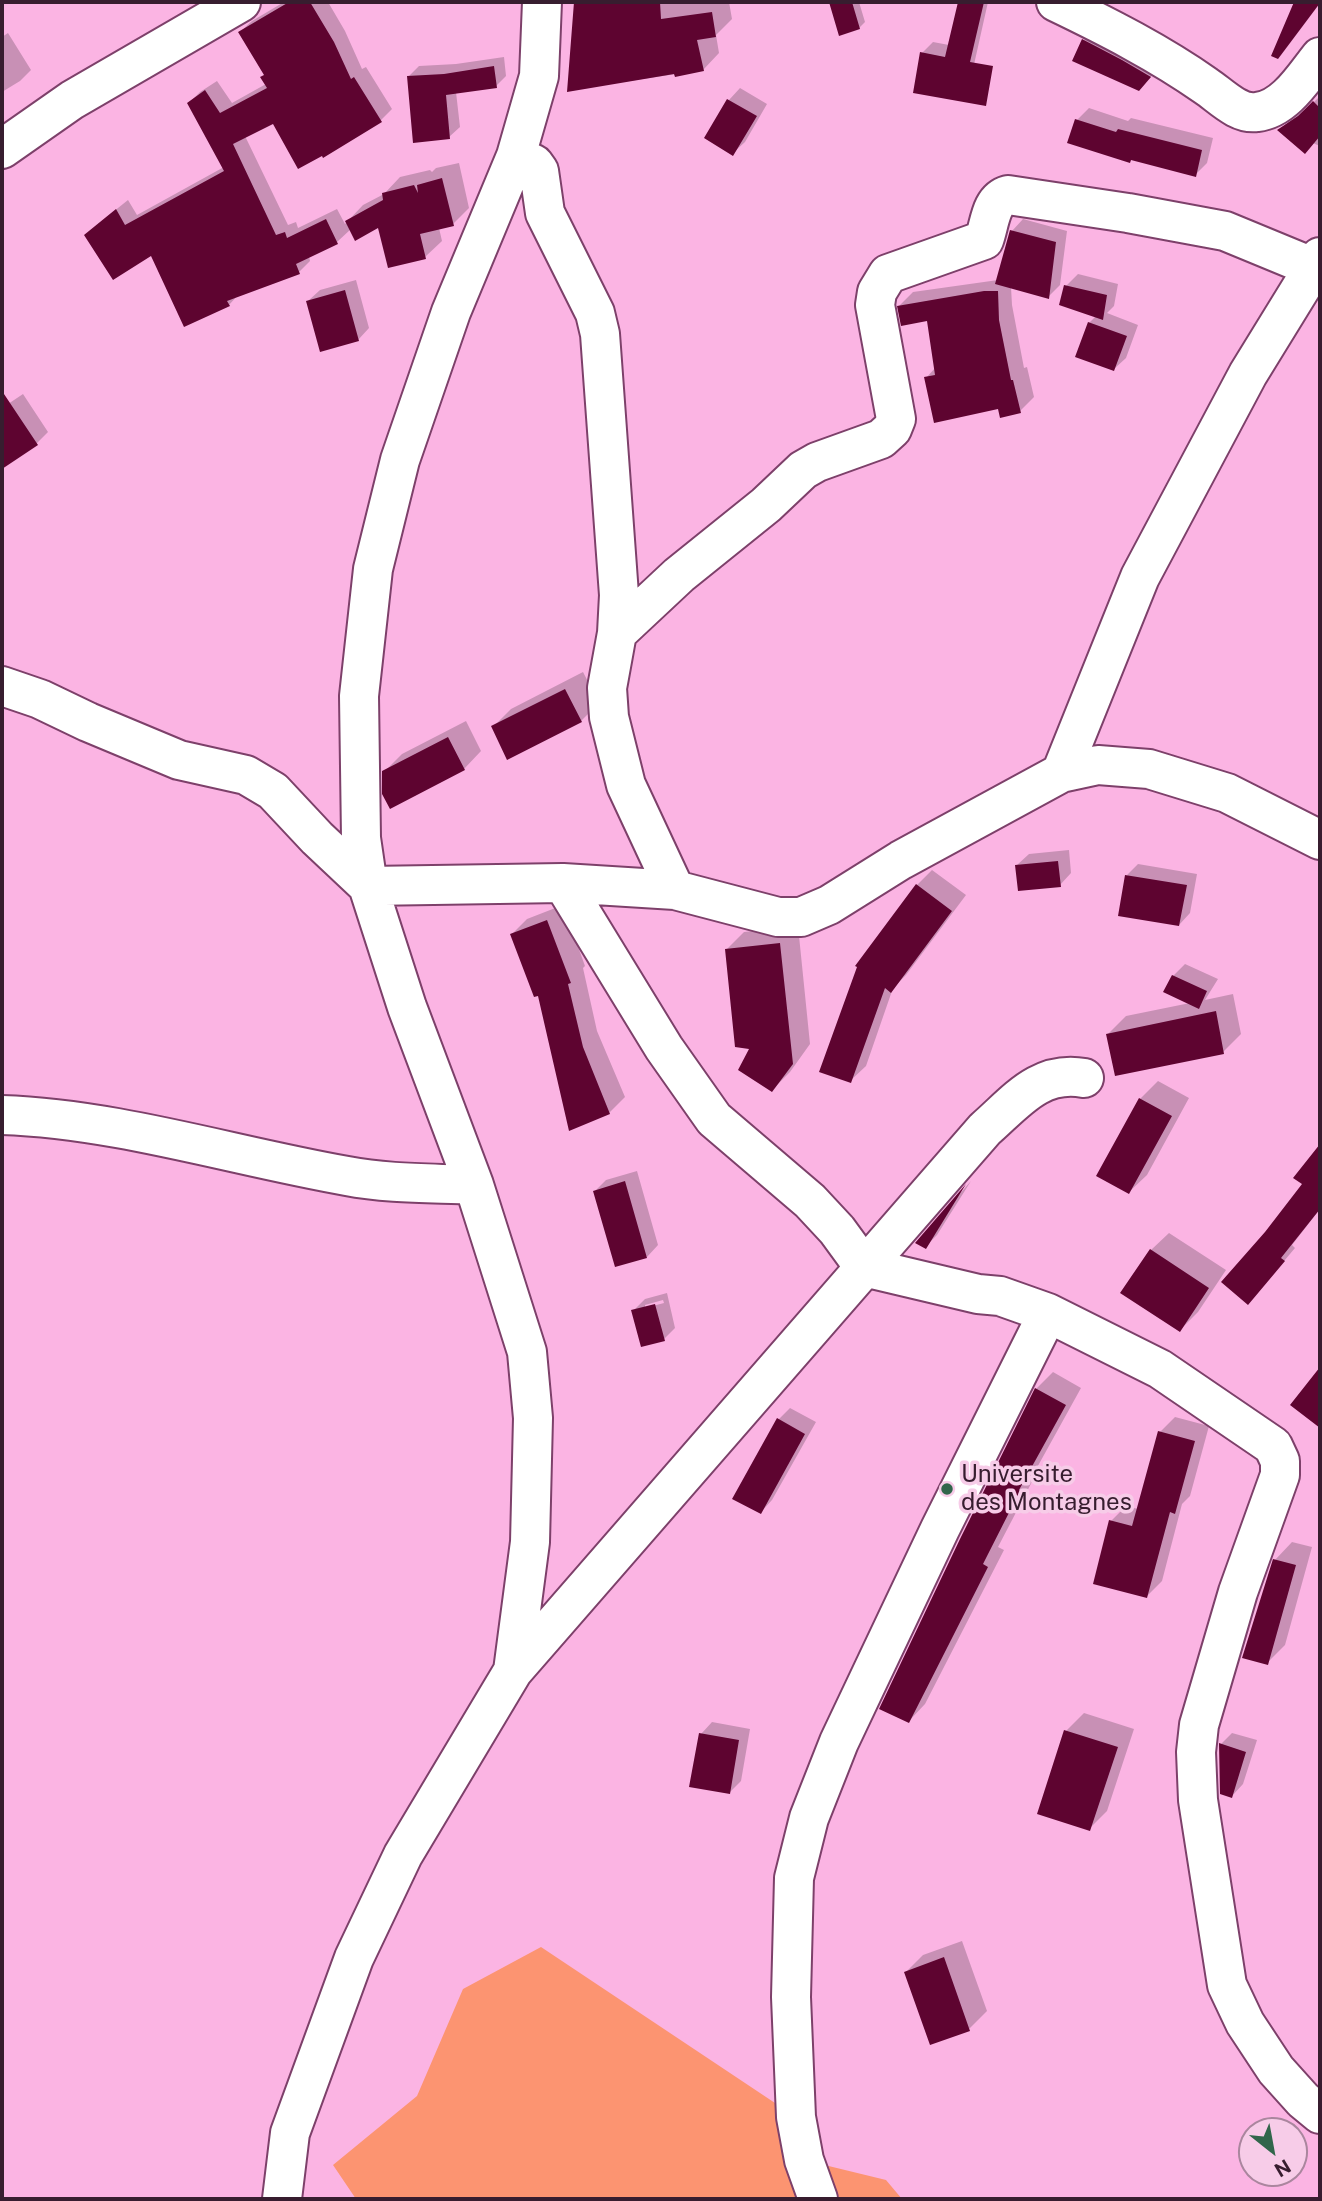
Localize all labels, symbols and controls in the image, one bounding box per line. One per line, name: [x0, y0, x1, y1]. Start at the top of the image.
place label: Universite des Montagnes: [961, 1461, 1132, 1517]
marker: Universite des Montagnes: [939, 1481, 955, 1497]
north arrow: [1238, 2117, 1308, 2187]
text: N: [1271, 2155, 1295, 2182]

